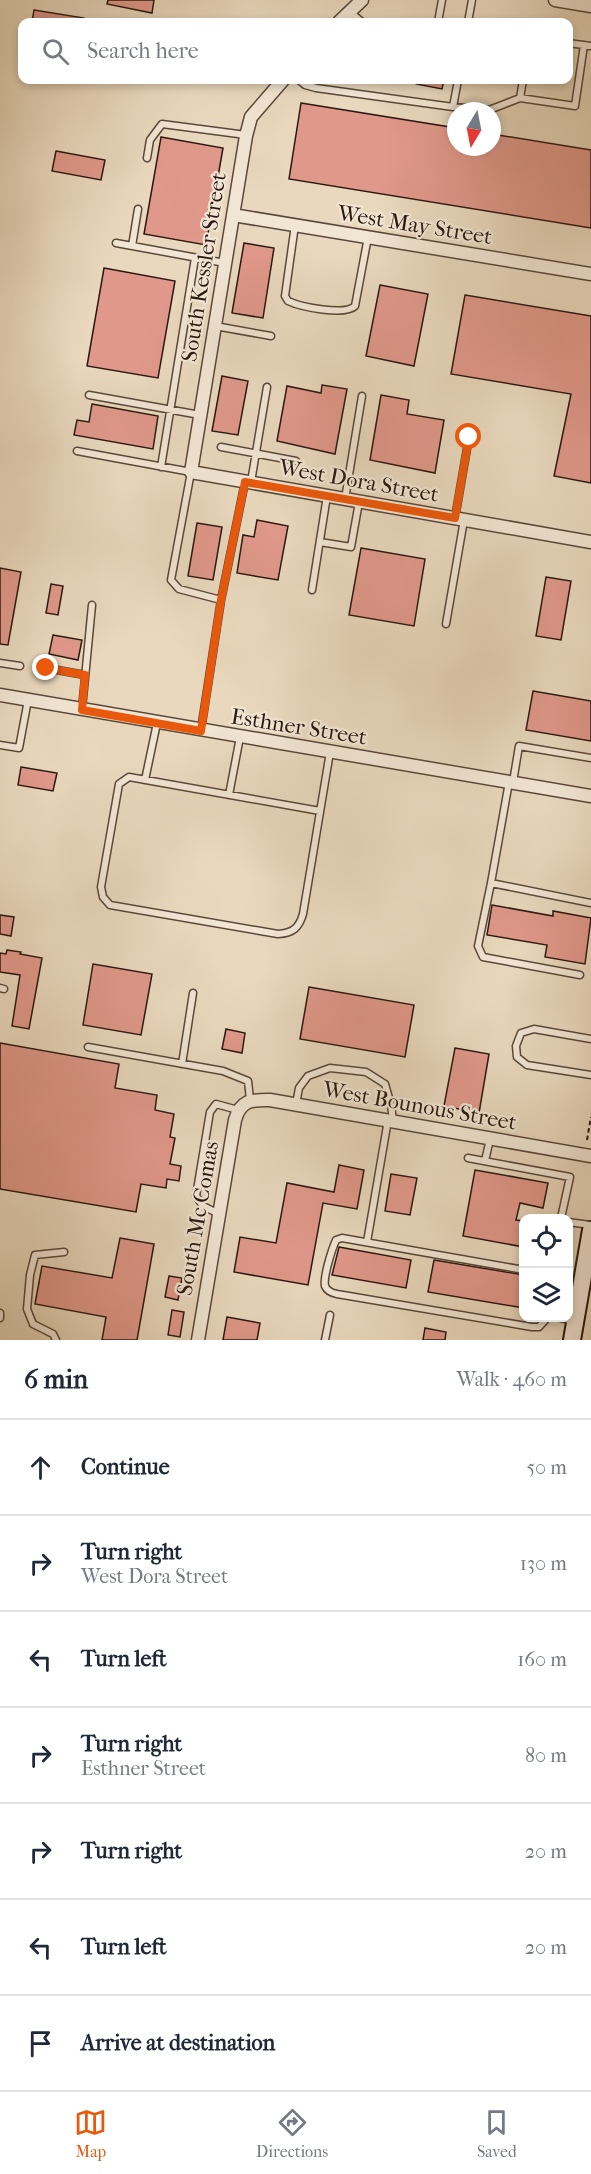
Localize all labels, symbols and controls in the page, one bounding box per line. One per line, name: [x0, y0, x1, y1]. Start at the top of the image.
search box: [18, 18, 573, 84]
icon: search: [39, 35, 72, 68]
text: Search here: [87, 38, 199, 64]
north arrow: [447, 102, 501, 156]
street label: South Kessler Street: [176, 171, 232, 364]
street label: West May Street: [335, 200, 494, 250]
route start: [455, 423, 481, 449]
street label: West Dora Street: [276, 454, 441, 508]
route end: [32, 654, 58, 680]
street label: Esthner Street: [229, 703, 369, 751]
street label: West Bounous Street: [320, 1076, 519, 1136]
street label: South Mc Comas: [172, 1139, 224, 1297]
map controls: [519, 1214, 573, 1322]
button: locate: [519, 1214, 573, 1268]
button: layers: [519, 1268, 573, 1322]
text: 6 min: [24, 1364, 88, 1395]
text: Walk · 460 m: [456, 1368, 567, 1391]
icon: ahead: [24, 1451, 57, 1484]
text: Continue: [81, 1454, 170, 1480]
text: 50 m: [526, 1456, 567, 1479]
text: Turn right: [81, 1539, 182, 1565]
icon: right: [24, 1547, 57, 1580]
text: 130 m: [520, 1552, 567, 1575]
text: West Dora Street: [81, 1565, 228, 1588]
icon: left: [24, 1643, 57, 1676]
text: Turn left: [81, 1646, 167, 1672]
text: 160 m: [517, 1648, 567, 1671]
text: Turn right: [81, 1731, 182, 1757]
icon: right: [24, 1739, 57, 1772]
text: 80 m: [525, 1744, 567, 1767]
text: Esthner Street: [81, 1757, 206, 1780]
icon: right: [24, 1835, 57, 1868]
text: Turn right: [81, 1838, 182, 1864]
text: 20 m: [525, 1840, 567, 1863]
icon: left: [24, 1931, 57, 1964]
text: Turn left: [81, 1934, 167, 1960]
text: 20 m: [525, 1936, 567, 1959]
icon: arrive: [24, 2027, 57, 2060]
text: Arrive at destination: [81, 2030, 275, 2056]
tab: Map: [74, 2106, 107, 2161]
tab: Directions: [256, 2106, 328, 2161]
tab: Saved: [477, 2106, 517, 2161]

